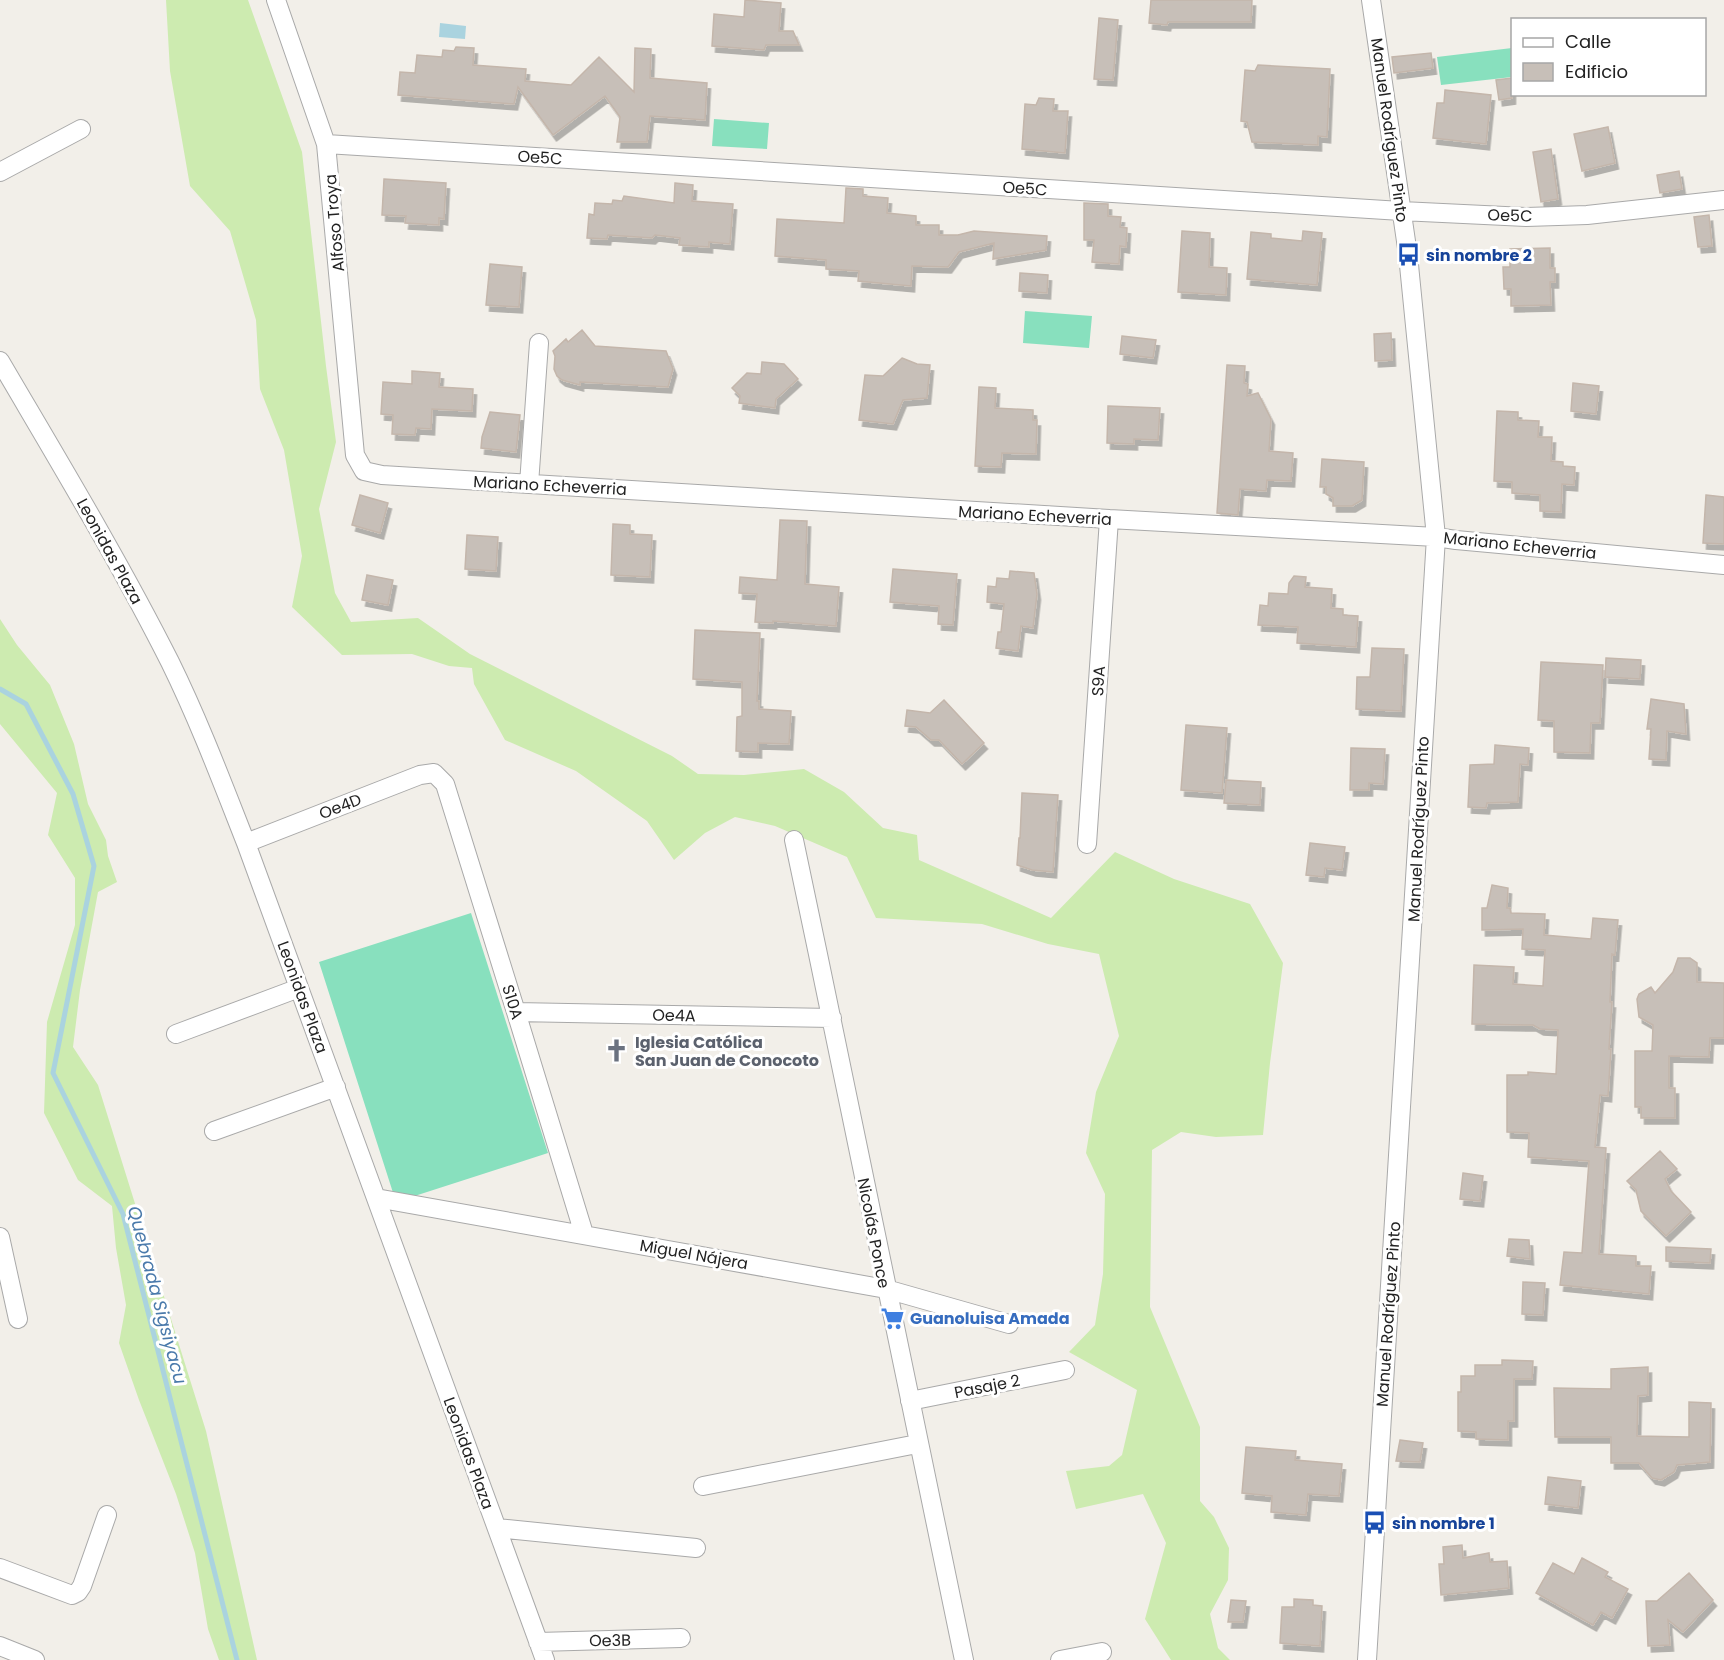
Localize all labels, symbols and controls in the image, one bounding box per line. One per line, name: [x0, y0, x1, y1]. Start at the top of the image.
legend: [1511, 18, 1706, 96]
text: Calle: [1565, 29, 1611, 54]
street label: Manuel Rodríguez Pinto: [1365, 36, 1414, 224]
text: Edificio: [1565, 59, 1628, 84]
street label: Oe5C: [517, 144, 563, 171]
street label: Alfoso Troya: [319, 173, 350, 273]
street label: Oe5C: [1002, 175, 1048, 202]
street label: Oe5C: [1487, 203, 1533, 228]
bus stop icon: sin nombre 2: [1395, 242, 1421, 268]
place label: sin nombre 2: [1426, 244, 1532, 267]
street label: Mariano Echeverria: [473, 470, 627, 501]
street label: Leonidas Plaza: [71, 494, 148, 608]
street label: Mariano Echeverria: [958, 500, 1112, 531]
street label: Mariano Echeverria: [1442, 526, 1598, 565]
street label: S9A: [1086, 665, 1111, 697]
street label: Manuel Rodríguez Pinto: [1402, 736, 1435, 922]
street label: Oe4D: [316, 788, 365, 825]
street label: Leonidas Plaza: [272, 938, 333, 1056]
street label: S10A: [496, 982, 529, 1023]
street label: Oe4A: [652, 1004, 696, 1027]
place label: Iglesia Católica San Juan de Conocoto: [635, 1031, 819, 1072]
church icon: Iglesia Católica San Juan de Conocoto: [604, 1038, 630, 1064]
street label: Nicolás Ponce: [852, 1176, 895, 1290]
water label: Quebrada Sigsiyacu: [122, 1203, 193, 1387]
street label: Manuel Rodríguez Pinto: [1371, 1220, 1406, 1408]
street label: Miguel Nájera: [638, 1234, 750, 1275]
supermarket icon: Guanoluisa Amada: [879, 1305, 905, 1331]
place label: Guanoluisa Amada: [910, 1307, 1070, 1330]
street label: Pasaje 2: [952, 1369, 1022, 1404]
street label: Leonidas Plaza: [438, 1394, 499, 1512]
bus stop icon: sin nombre 1: [1361, 1510, 1387, 1536]
place label: sin nombre 1: [1392, 1512, 1495, 1535]
street label: Oe3B: [589, 1629, 631, 1652]

